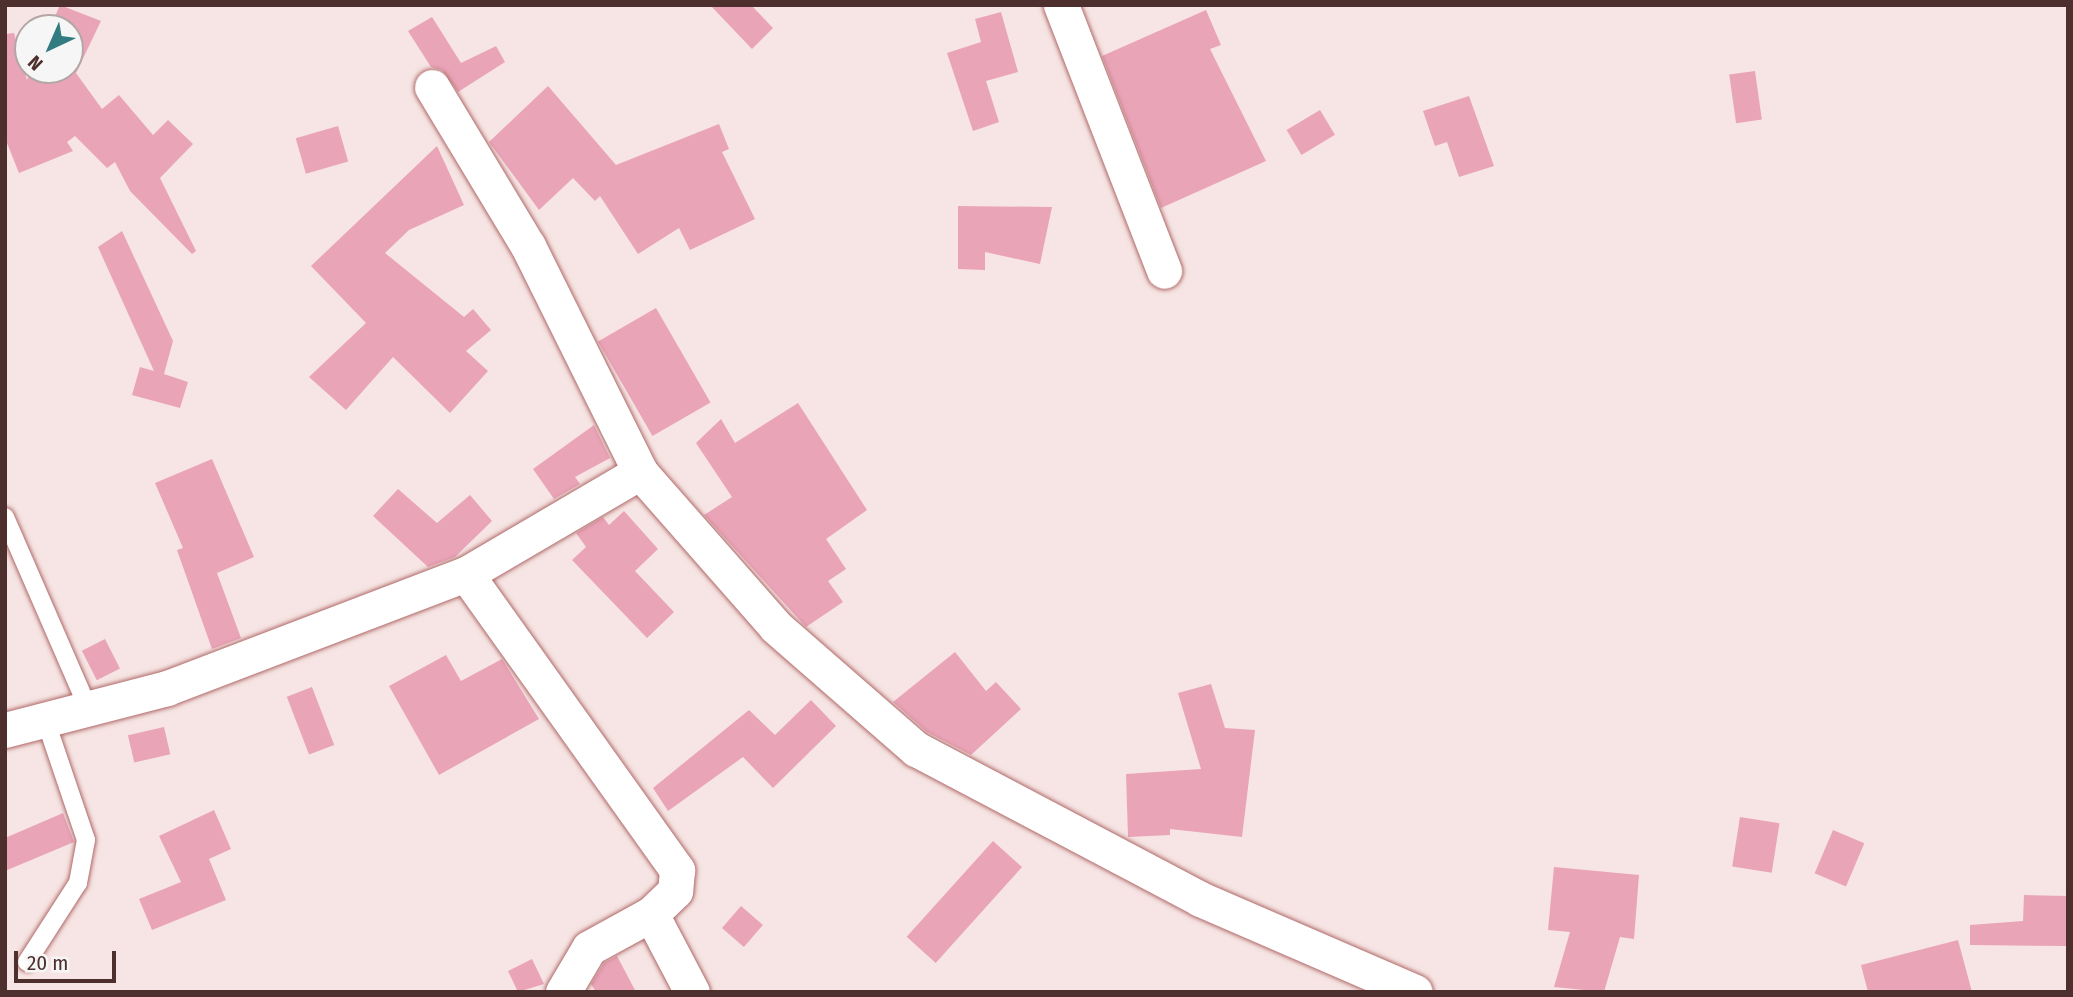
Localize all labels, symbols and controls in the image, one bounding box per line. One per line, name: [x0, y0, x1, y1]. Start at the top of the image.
north arrow: [14, 14, 84, 84]
text: N: [23, 51, 48, 75]
scale bar: [18, 937, 119, 981]
text: 20 m: [27, 950, 68, 976]

